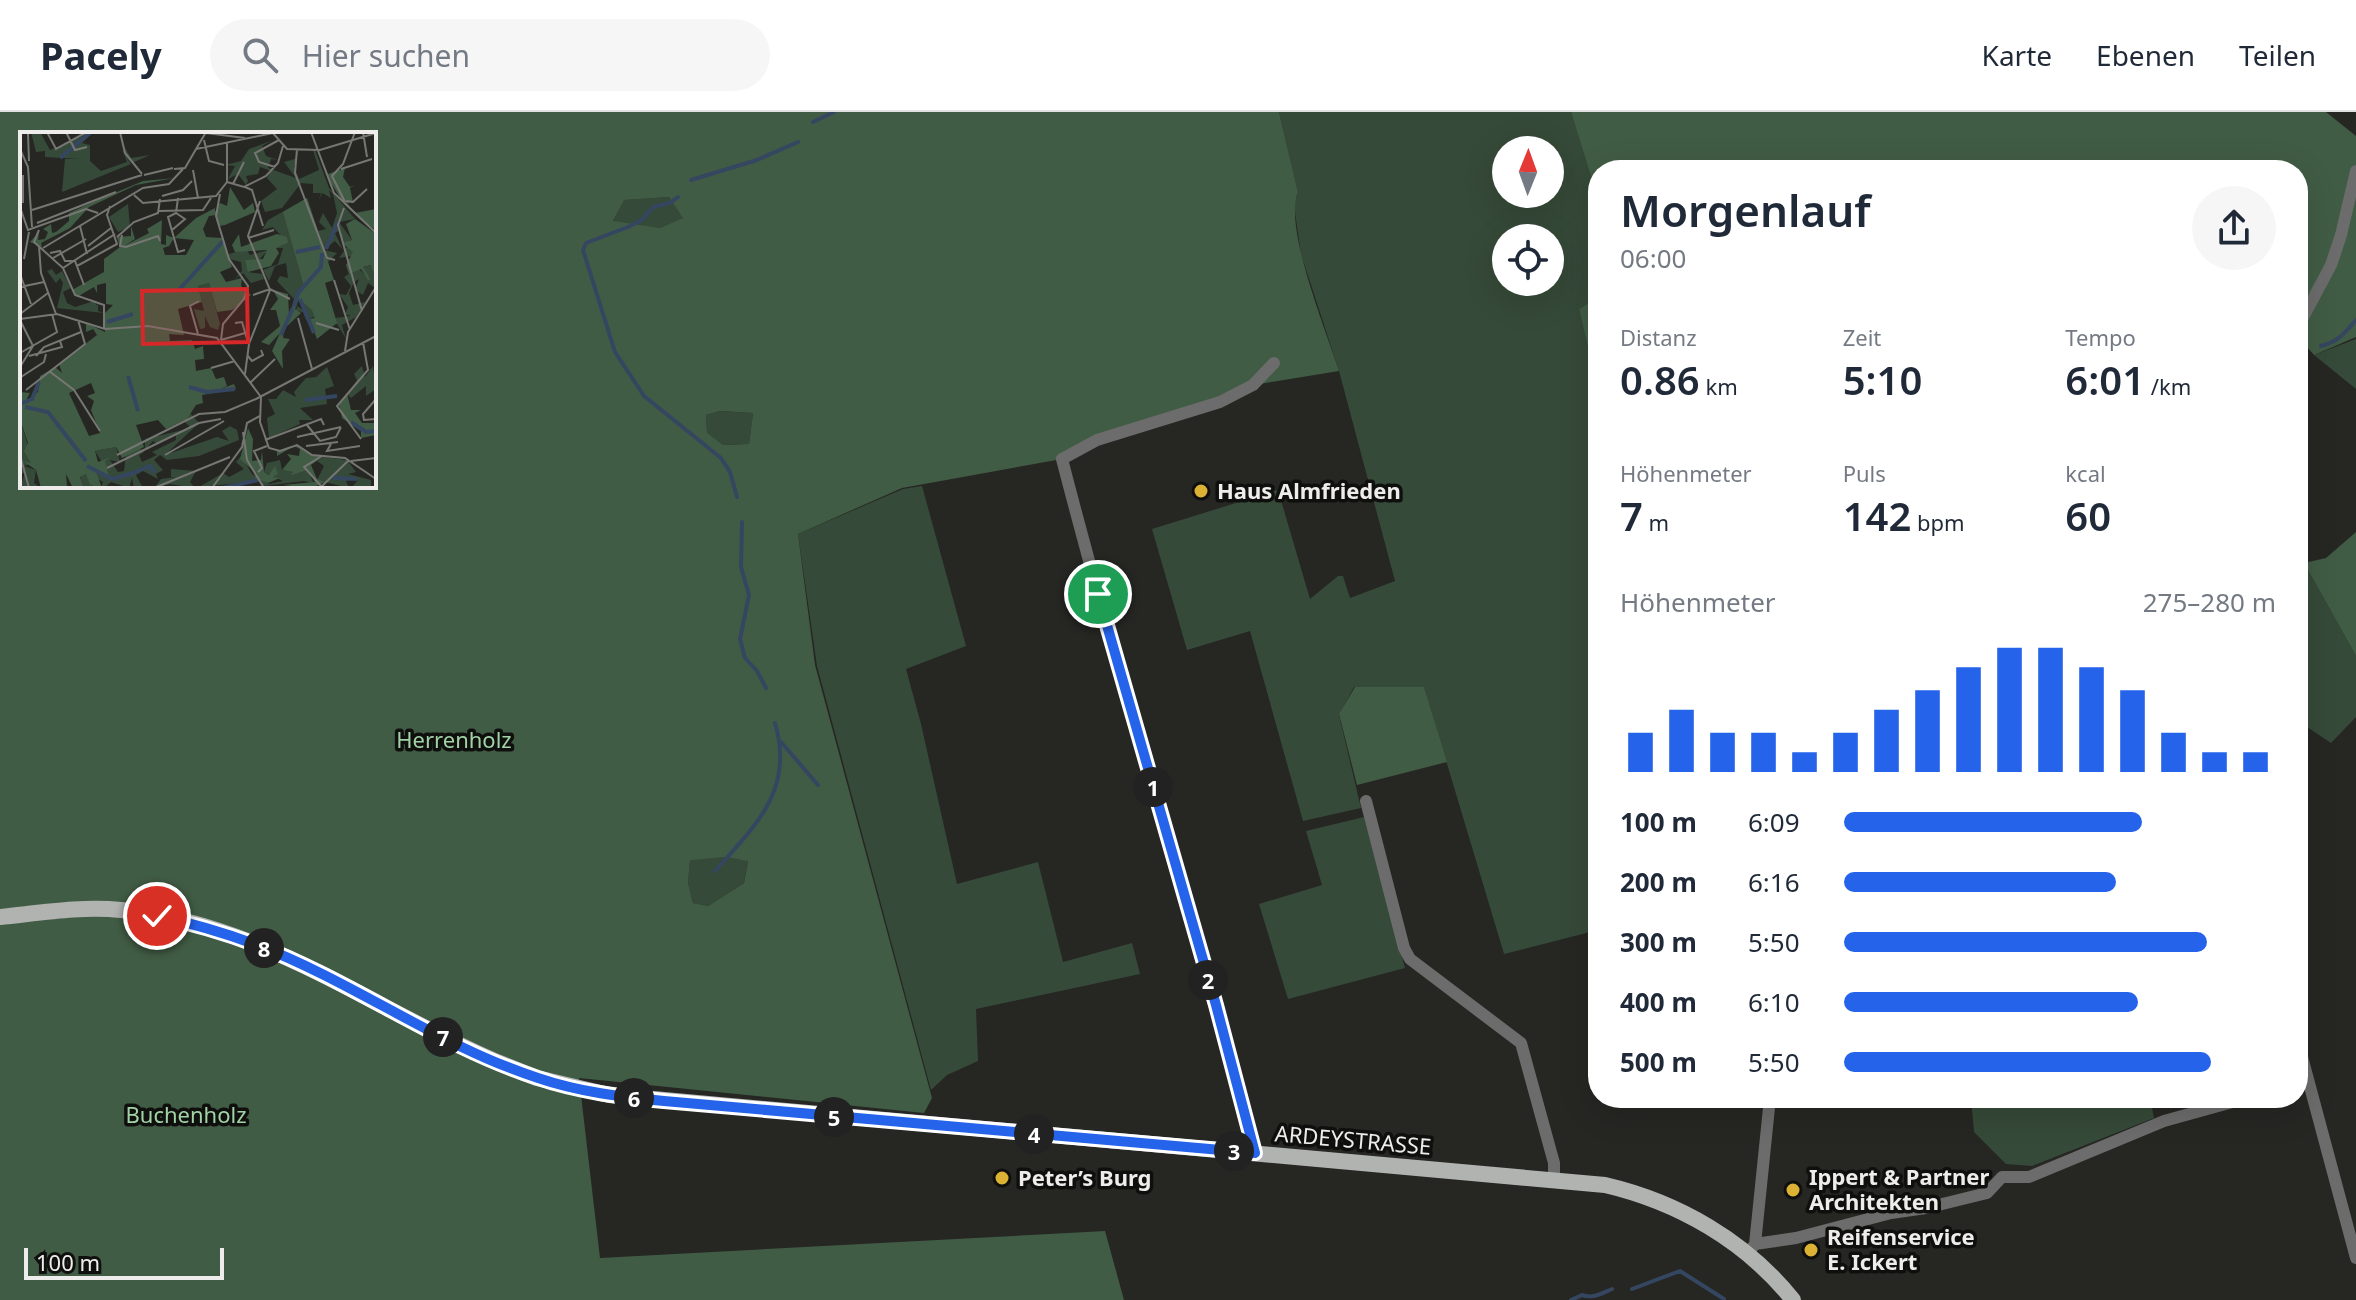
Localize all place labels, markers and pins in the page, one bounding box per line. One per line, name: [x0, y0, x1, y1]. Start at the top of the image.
place label: Haus Almfrieden: [1217, 475, 1401, 505]
marker: Haus Almfrieden: [1192, 482, 1210, 500]
pin: [1064, 560, 1132, 628]
pin: 1: [1133, 767, 1173, 807]
pin: [123, 882, 191, 950]
pin: 8: [244, 928, 284, 968]
pin: 2: [1188, 960, 1228, 1000]
pin: 7: [423, 1017, 463, 1057]
pin: 6: [614, 1078, 654, 1118]
pin: 5: [814, 1097, 854, 1137]
pin: 4: [1014, 1114, 1054, 1154]
pin: 3: [1214, 1131, 1254, 1171]
place label: Ippert & Partner Architekten: [1809, 1161, 1989, 1216]
place label: Peter’s Burg: [1018, 1162, 1152, 1192]
marker: Peter’s Burg: [993, 1169, 1011, 1187]
marker: Ippert & Partner Architekten: [1784, 1181, 1802, 1199]
place label: Reifenservice E. Ickert: [1827, 1221, 1975, 1276]
marker: Reifenservice E. Ickert: [1802, 1241, 1820, 1259]

